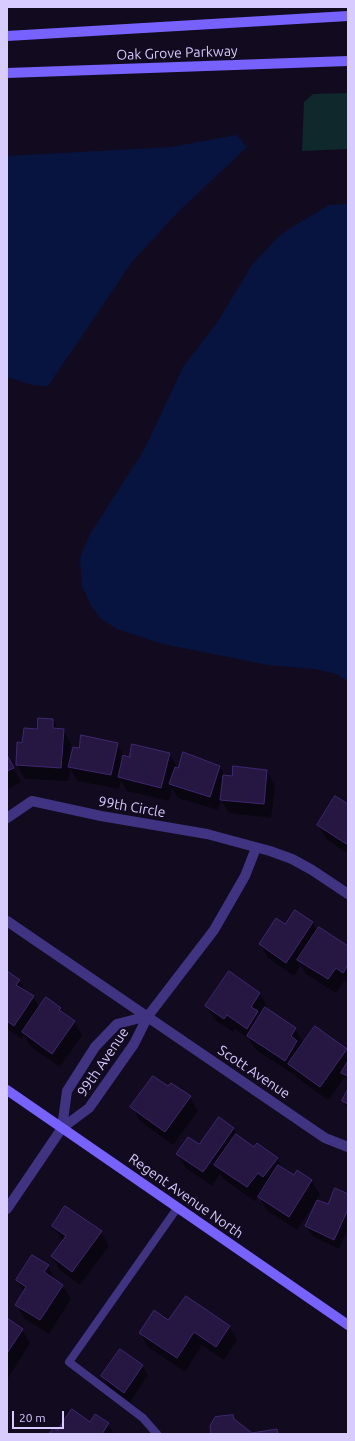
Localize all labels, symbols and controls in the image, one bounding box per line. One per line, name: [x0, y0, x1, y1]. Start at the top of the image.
street label: Oak Grove Parkway: [116, 42, 238, 64]
street label: 99th Circle: [97, 793, 167, 821]
street label: 99th Avenue: [74, 1024, 132, 1100]
street label: Scott Avenue: [215, 1042, 293, 1102]
street label: Regent Avenue North: [125, 1150, 247, 1242]
scale bar: [14, 1403, 66, 1429]
text: 20 m: [19, 1411, 46, 1424]

